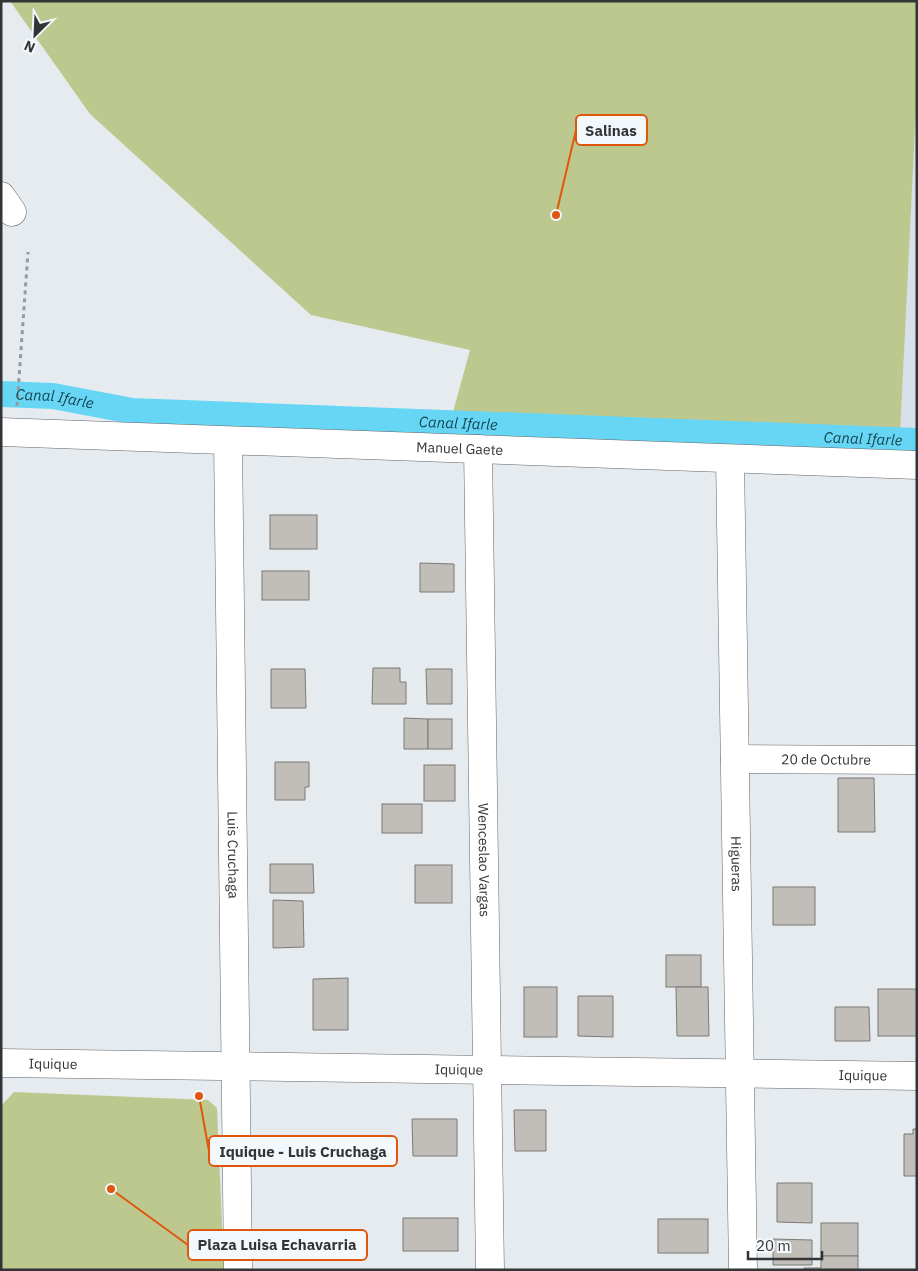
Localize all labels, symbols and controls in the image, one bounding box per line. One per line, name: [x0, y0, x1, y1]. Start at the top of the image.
north arrow: [10, 10, 60, 60]
text: N: [21, 37, 38, 57]
callout: Salinas: [576, 115, 647, 145]
text: Salinas: [585, 121, 637, 140]
water label: Canal Ifarle: [15, 385, 96, 413]
water label: Canal Ifarle: [419, 412, 498, 434]
water label: Canal Ifarle: [823, 427, 903, 449]
street label: Manuel Gaete: [416, 438, 504, 459]
street label: 20 de Octubre: [781, 750, 871, 769]
street label: Wenceslao Vargas: [474, 803, 494, 917]
street label: Luis Cruchaga: [223, 811, 243, 899]
street label: Higueras: [727, 836, 746, 892]
street label: Iquique: [28, 1054, 78, 1073]
street label: Iquique: [434, 1060, 484, 1079]
street label: Iquique: [838, 1066, 888, 1085]
callout: Iquique - Luis Cruchaga: [209, 1136, 397, 1166]
text: Iquique - Luis Cruchaga: [219, 1142, 387, 1161]
scale bar: [748, 1228, 822, 1260]
callout: Plaza Luisa Echavarria: [188, 1230, 367, 1260]
text: Plaza Luisa Echavarria: [198, 1235, 357, 1254]
text: 20 m: [756, 1236, 791, 1255]

